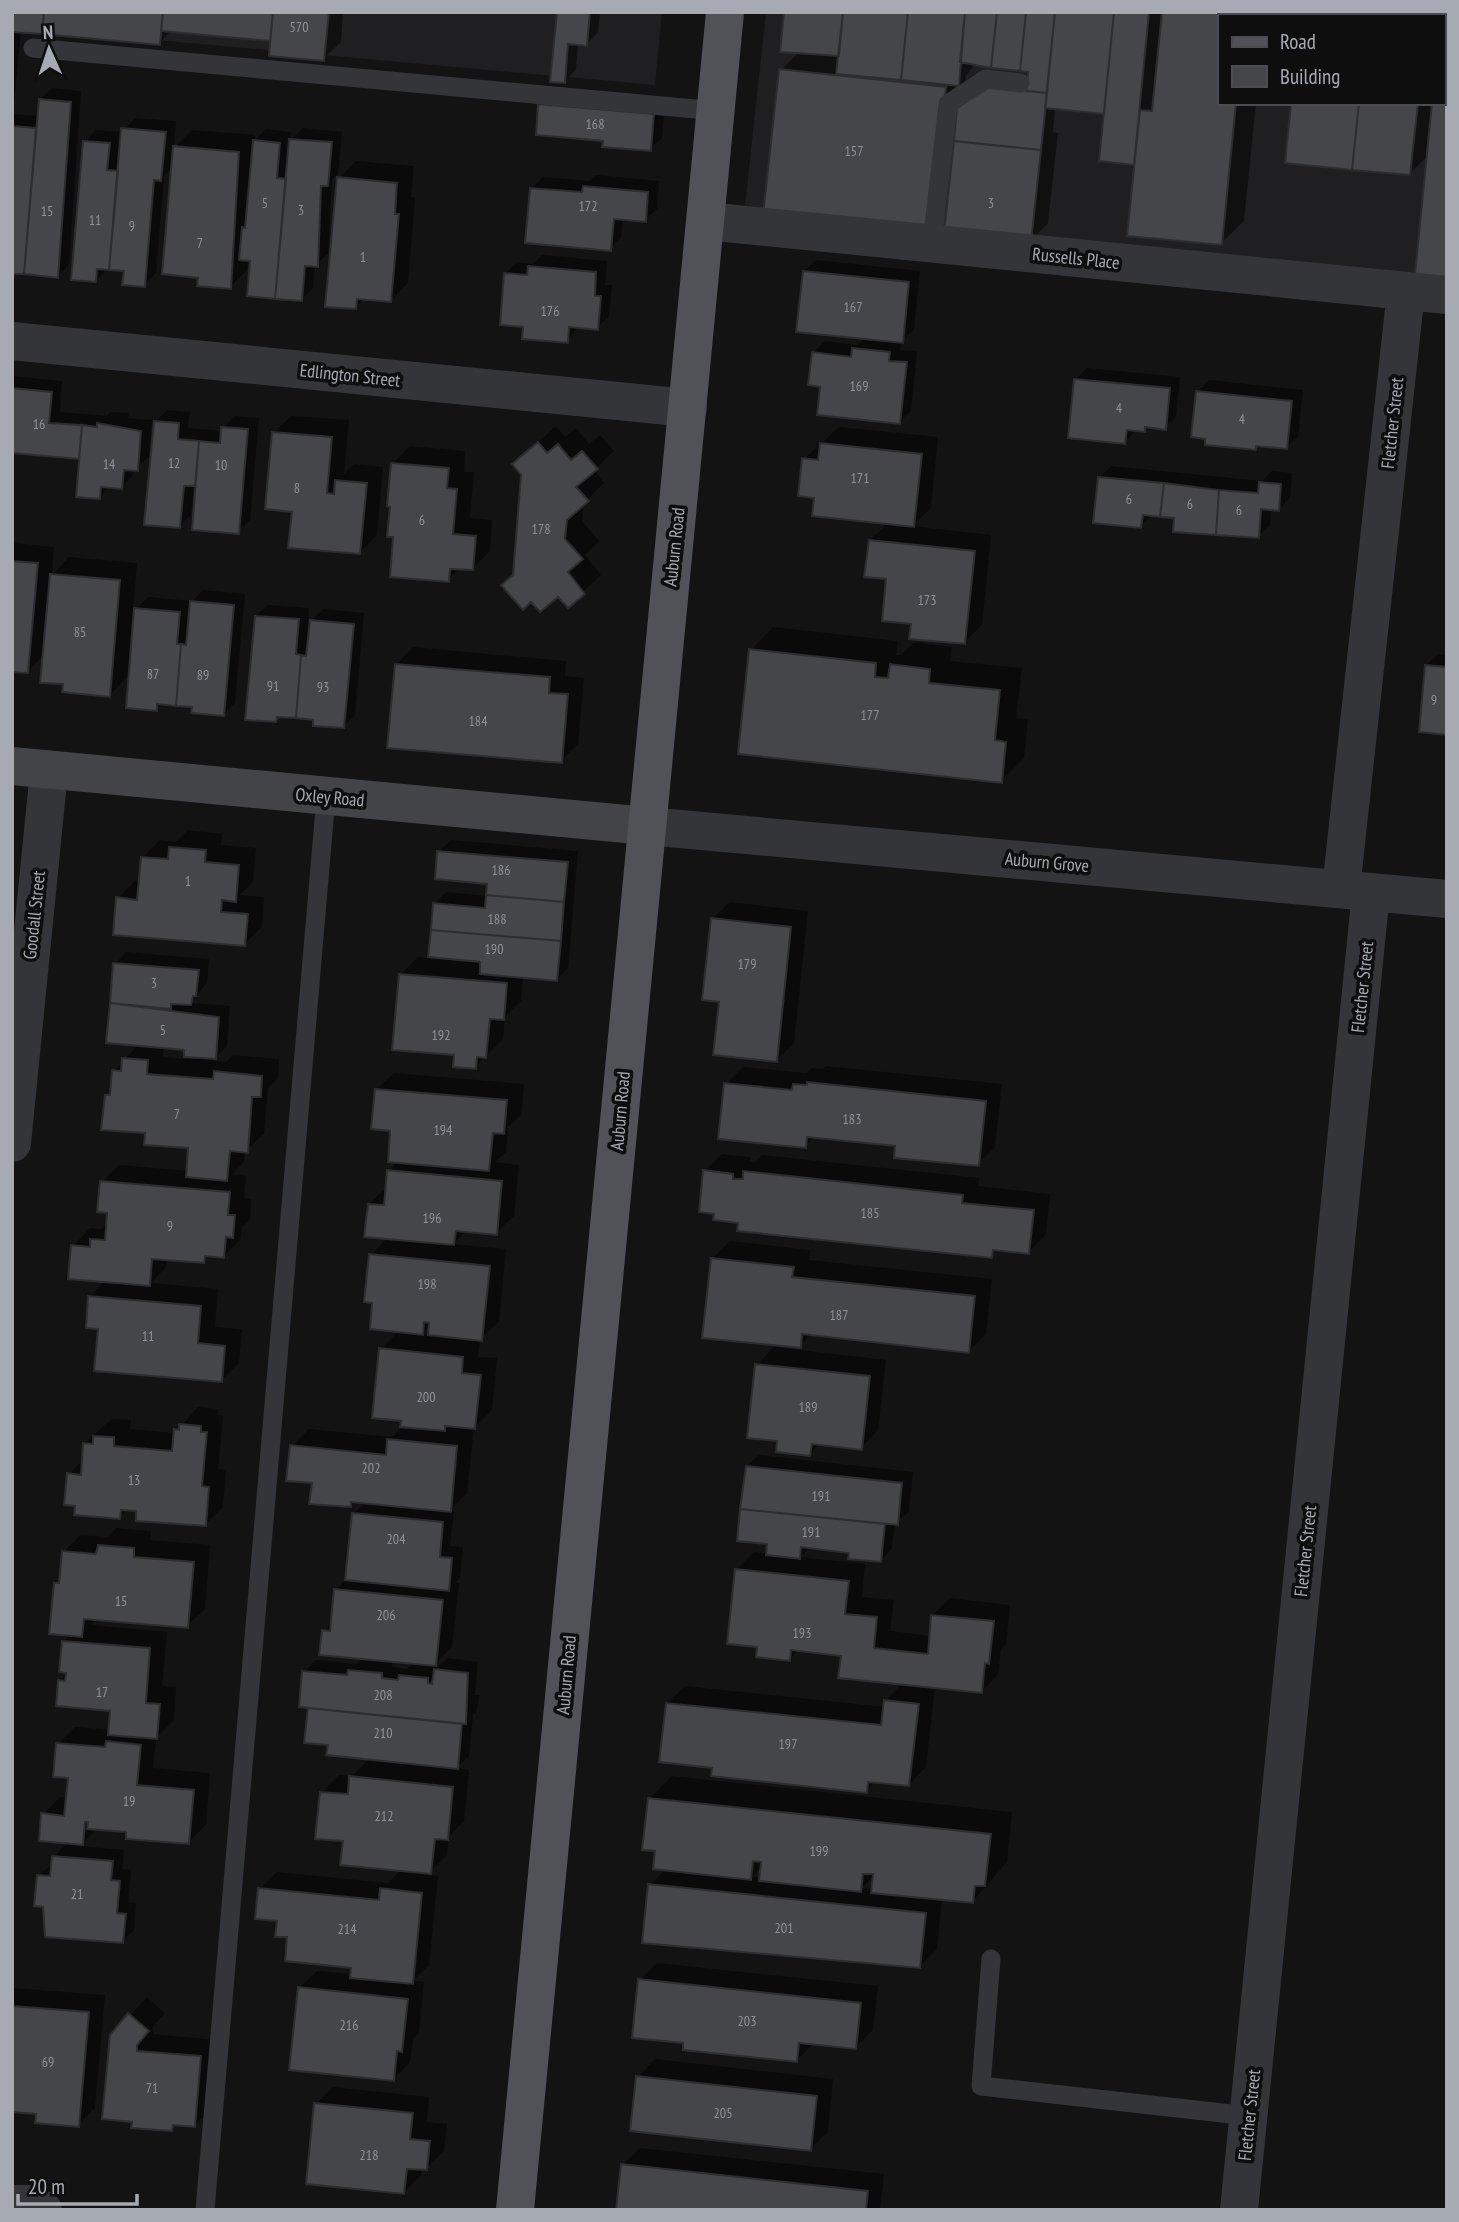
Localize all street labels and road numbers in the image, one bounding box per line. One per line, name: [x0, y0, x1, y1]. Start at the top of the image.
street label: Russells Place: [1031, 242, 1121, 274]
street label: Edlington Street: [299, 358, 401, 392]
street label: Fletcher Street: [1376, 376, 1408, 470]
street label: Auburn Road: [658, 506, 690, 588]
street label: Oxley Road: [295, 783, 365, 811]
street label: Auburn Grove: [1004, 847, 1090, 877]
street label: Goodall Street: [18, 870, 50, 960]
street label: Fletcher Street: [1346, 940, 1378, 1034]
street label: Auburn Road: [605, 1070, 635, 1152]
street label: Fletcher Street: [1289, 1504, 1321, 1598]
street label: Auburn Road: [551, 1634, 581, 1716]
street label: Fletcher Street: [1233, 2068, 1265, 2162]

